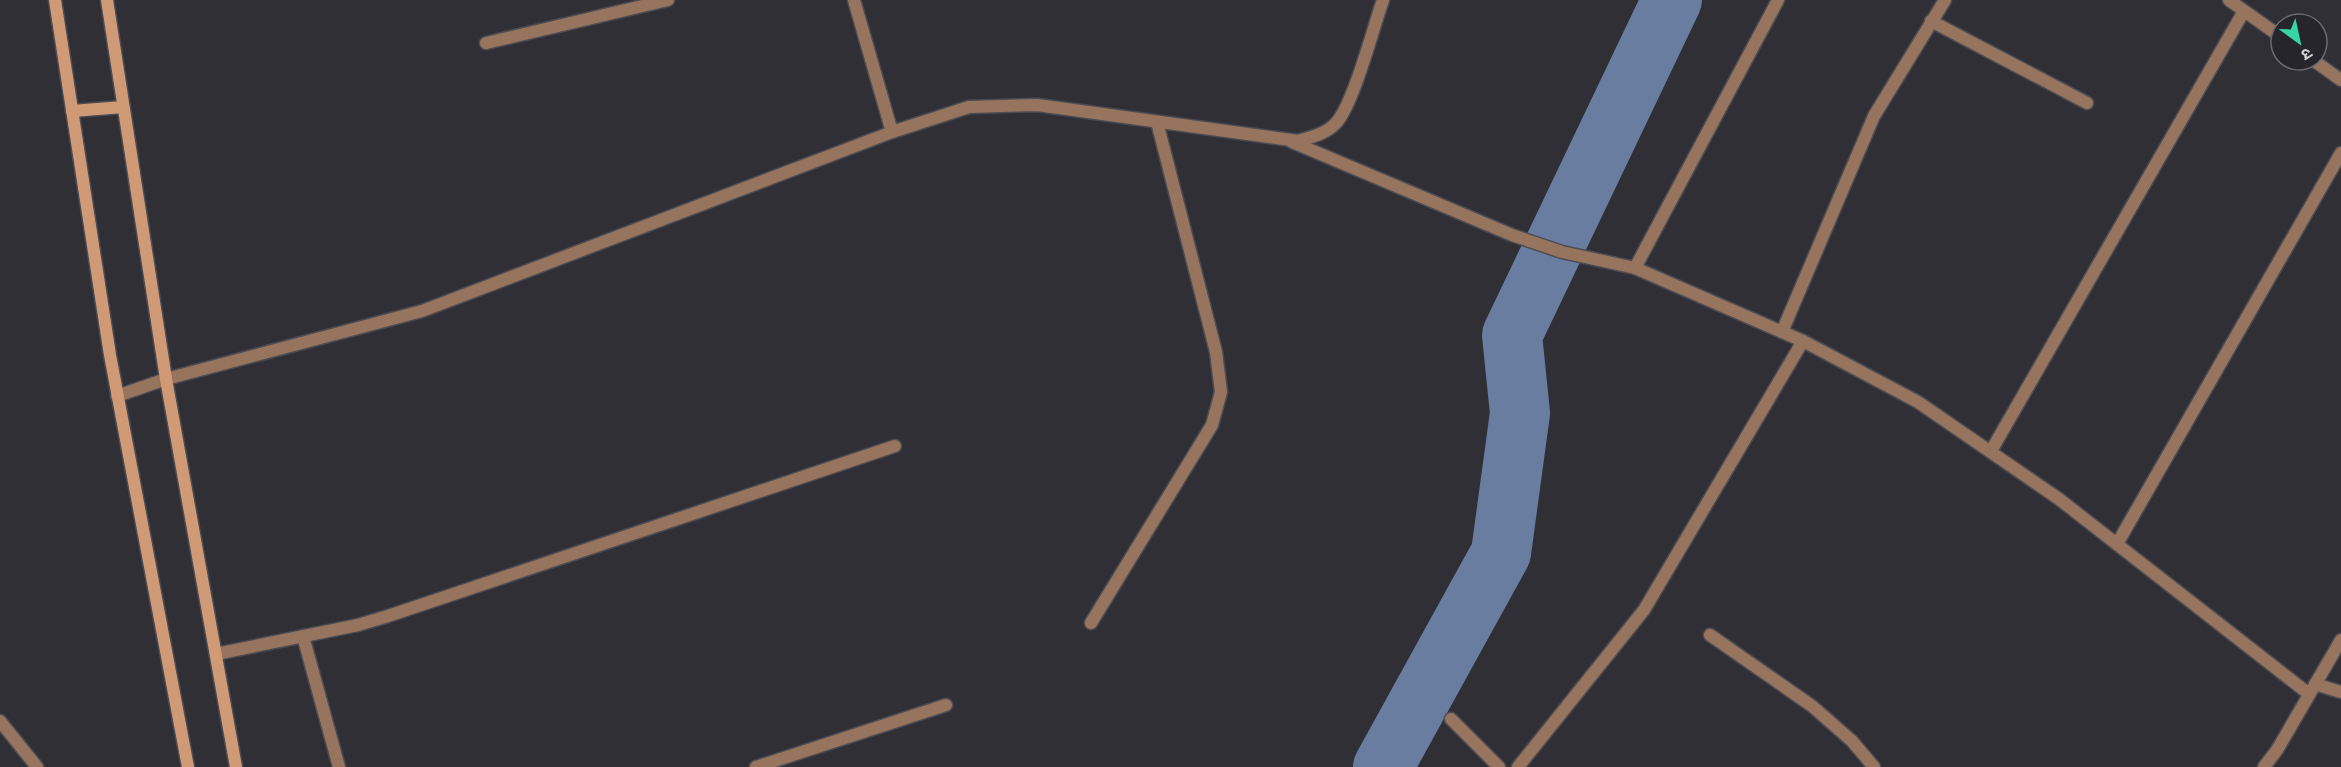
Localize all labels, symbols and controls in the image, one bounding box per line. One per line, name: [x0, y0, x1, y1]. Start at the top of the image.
north arrow: [2269, 12, 2329, 72]
text: उ: [2296, 42, 2317, 66]

